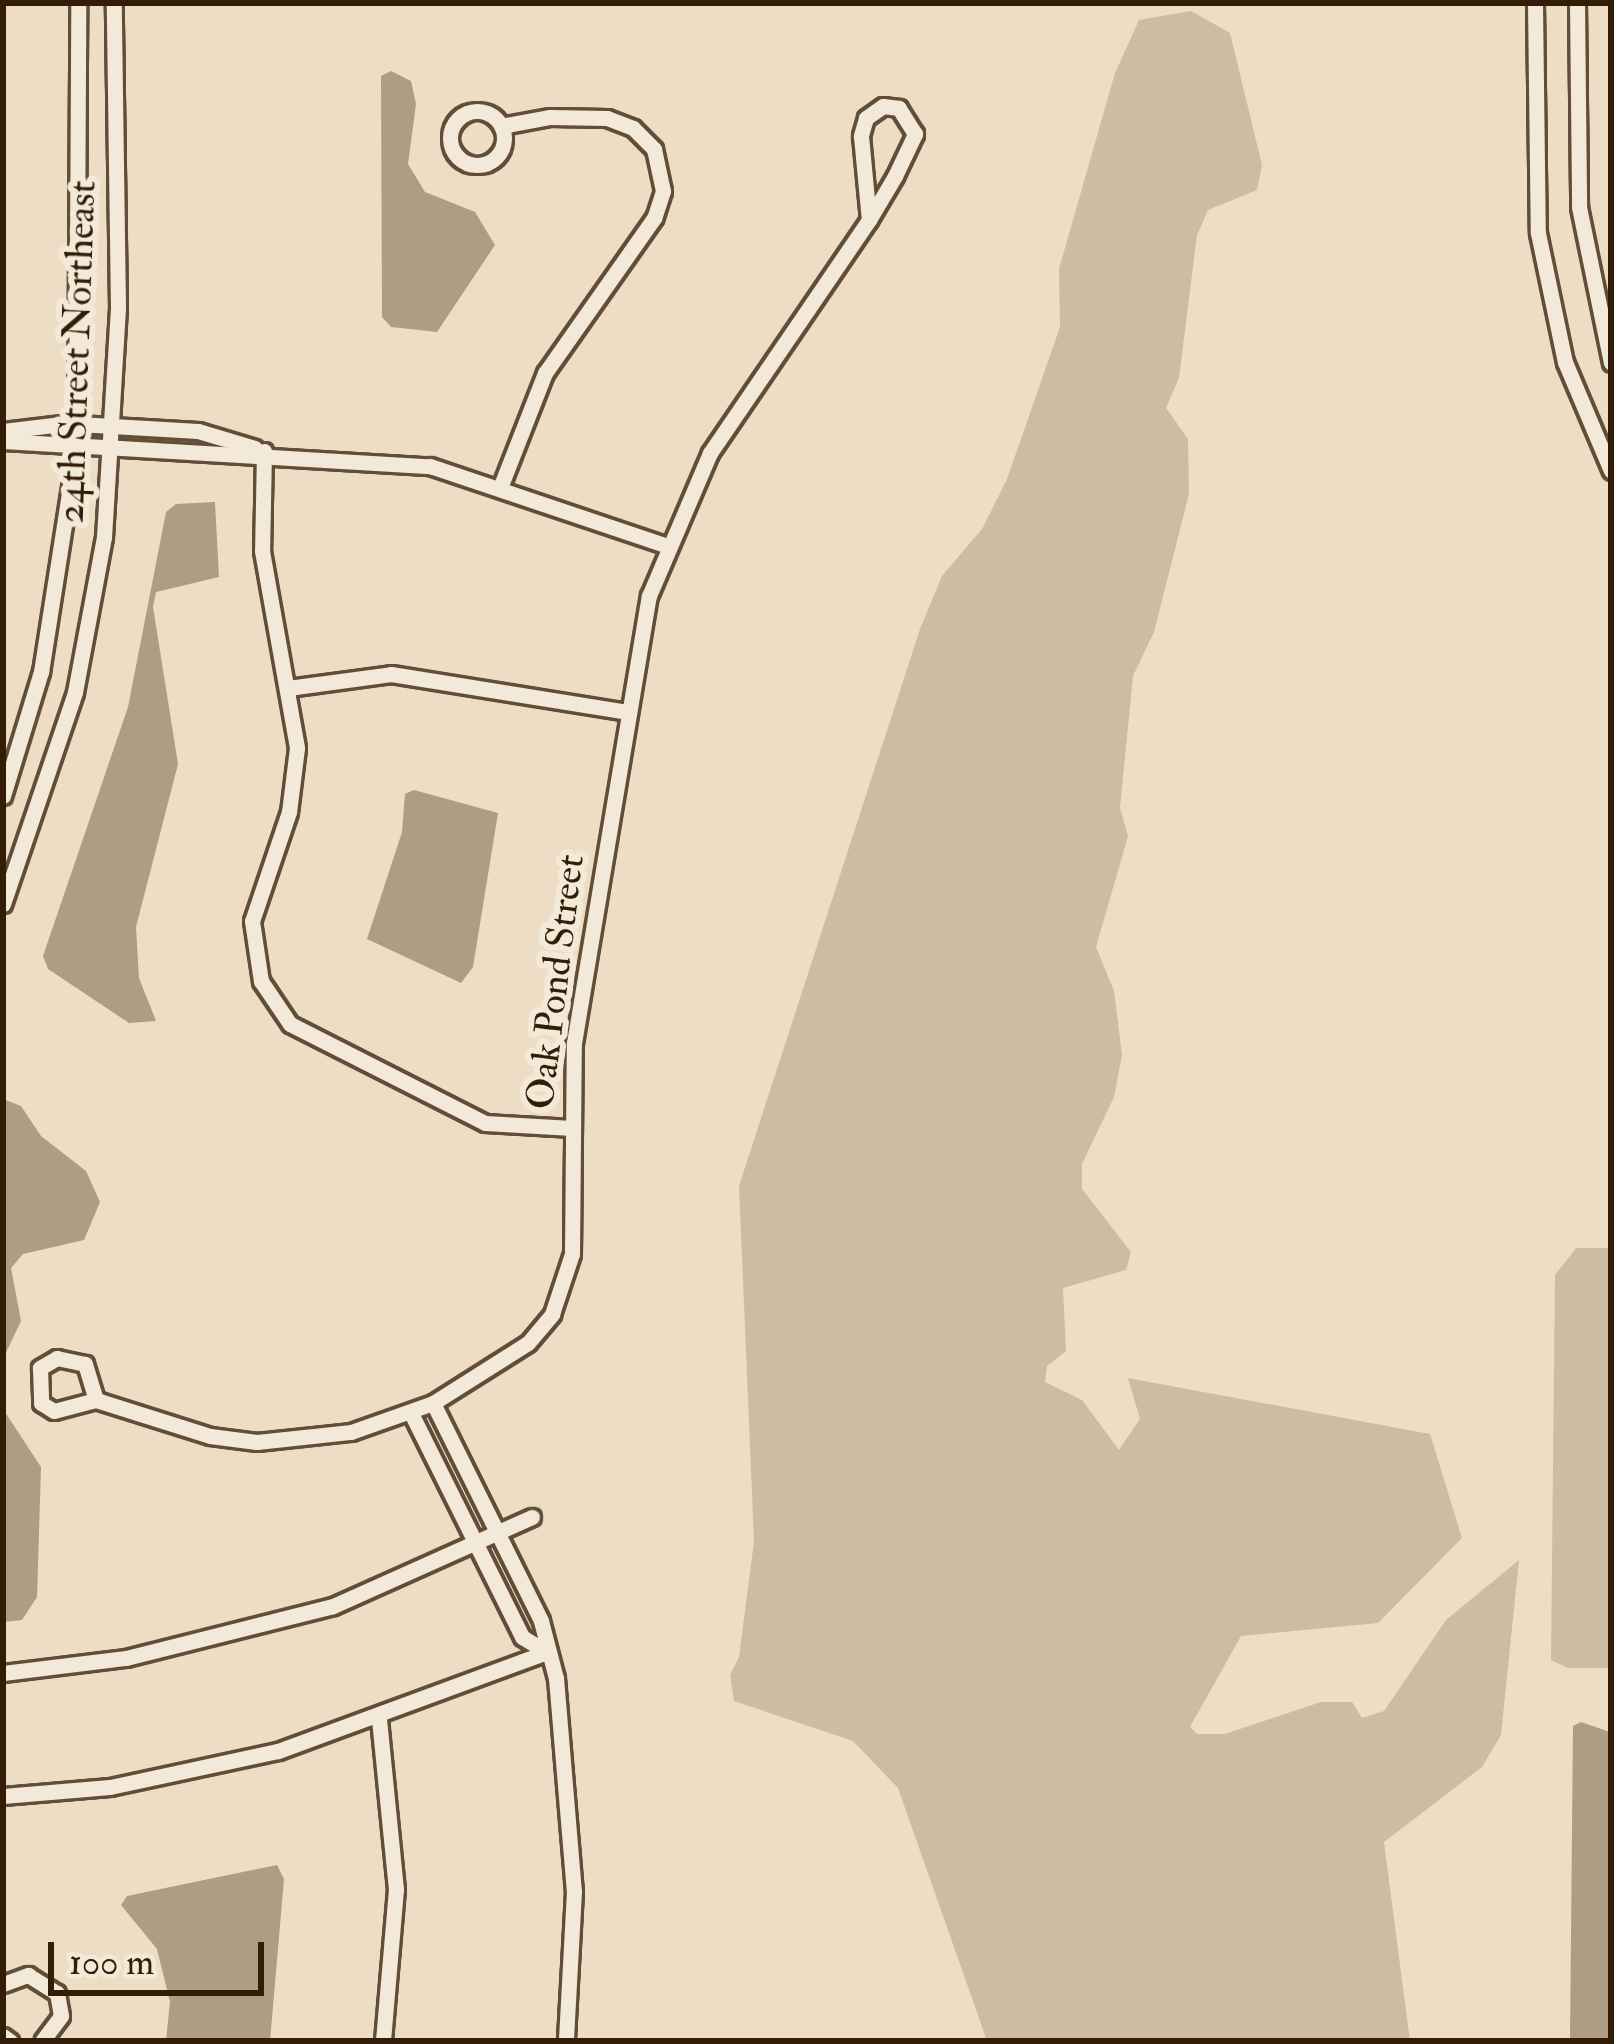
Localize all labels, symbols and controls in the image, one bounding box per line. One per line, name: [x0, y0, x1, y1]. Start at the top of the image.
street label: 24th Street Northeast: [48, 180, 106, 524]
street label: Oak Pond Street: [517, 852, 595, 1112]
scale bar: [54, 1918, 270, 1992]
text: 100 m: [69, 1940, 154, 1985]

